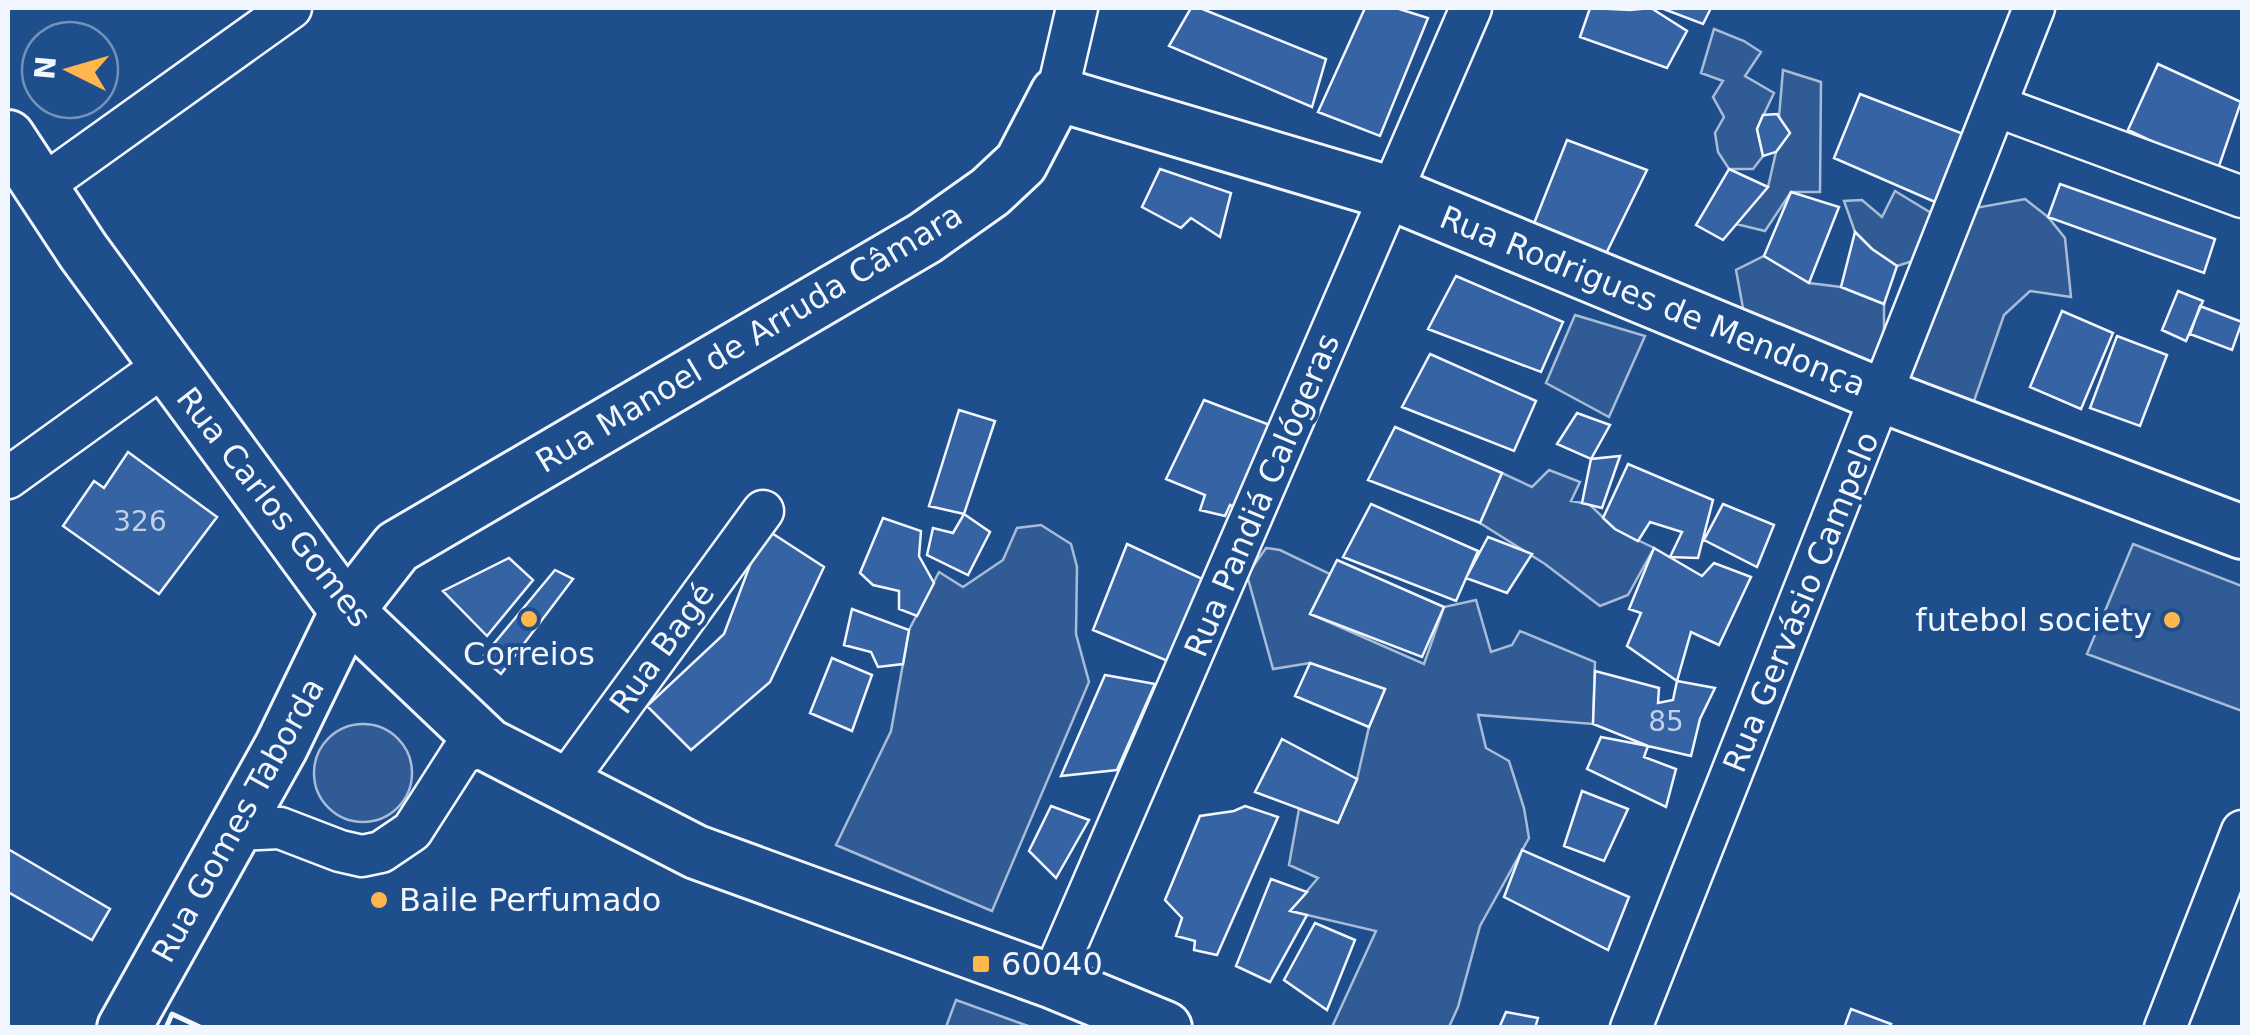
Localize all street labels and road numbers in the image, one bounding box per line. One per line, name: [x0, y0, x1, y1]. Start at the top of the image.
street label: Rua Manoel de Arruda Câmara: [529, 195, 969, 481]
street label: Rua Rodrigues de Mendonça: [1435, 198, 1871, 404]
street label: Rua Pandiá Calógeras: [1177, 328, 1347, 662]
street label: Rua Carlos Gomes: [169, 380, 379, 634]
street label: Rua Gervásio Campelo: [1715, 426, 1887, 778]
street label: Rua Bagé: [602, 575, 722, 721]
street label: Rua Gomes Taborda: [144, 671, 332, 969]

